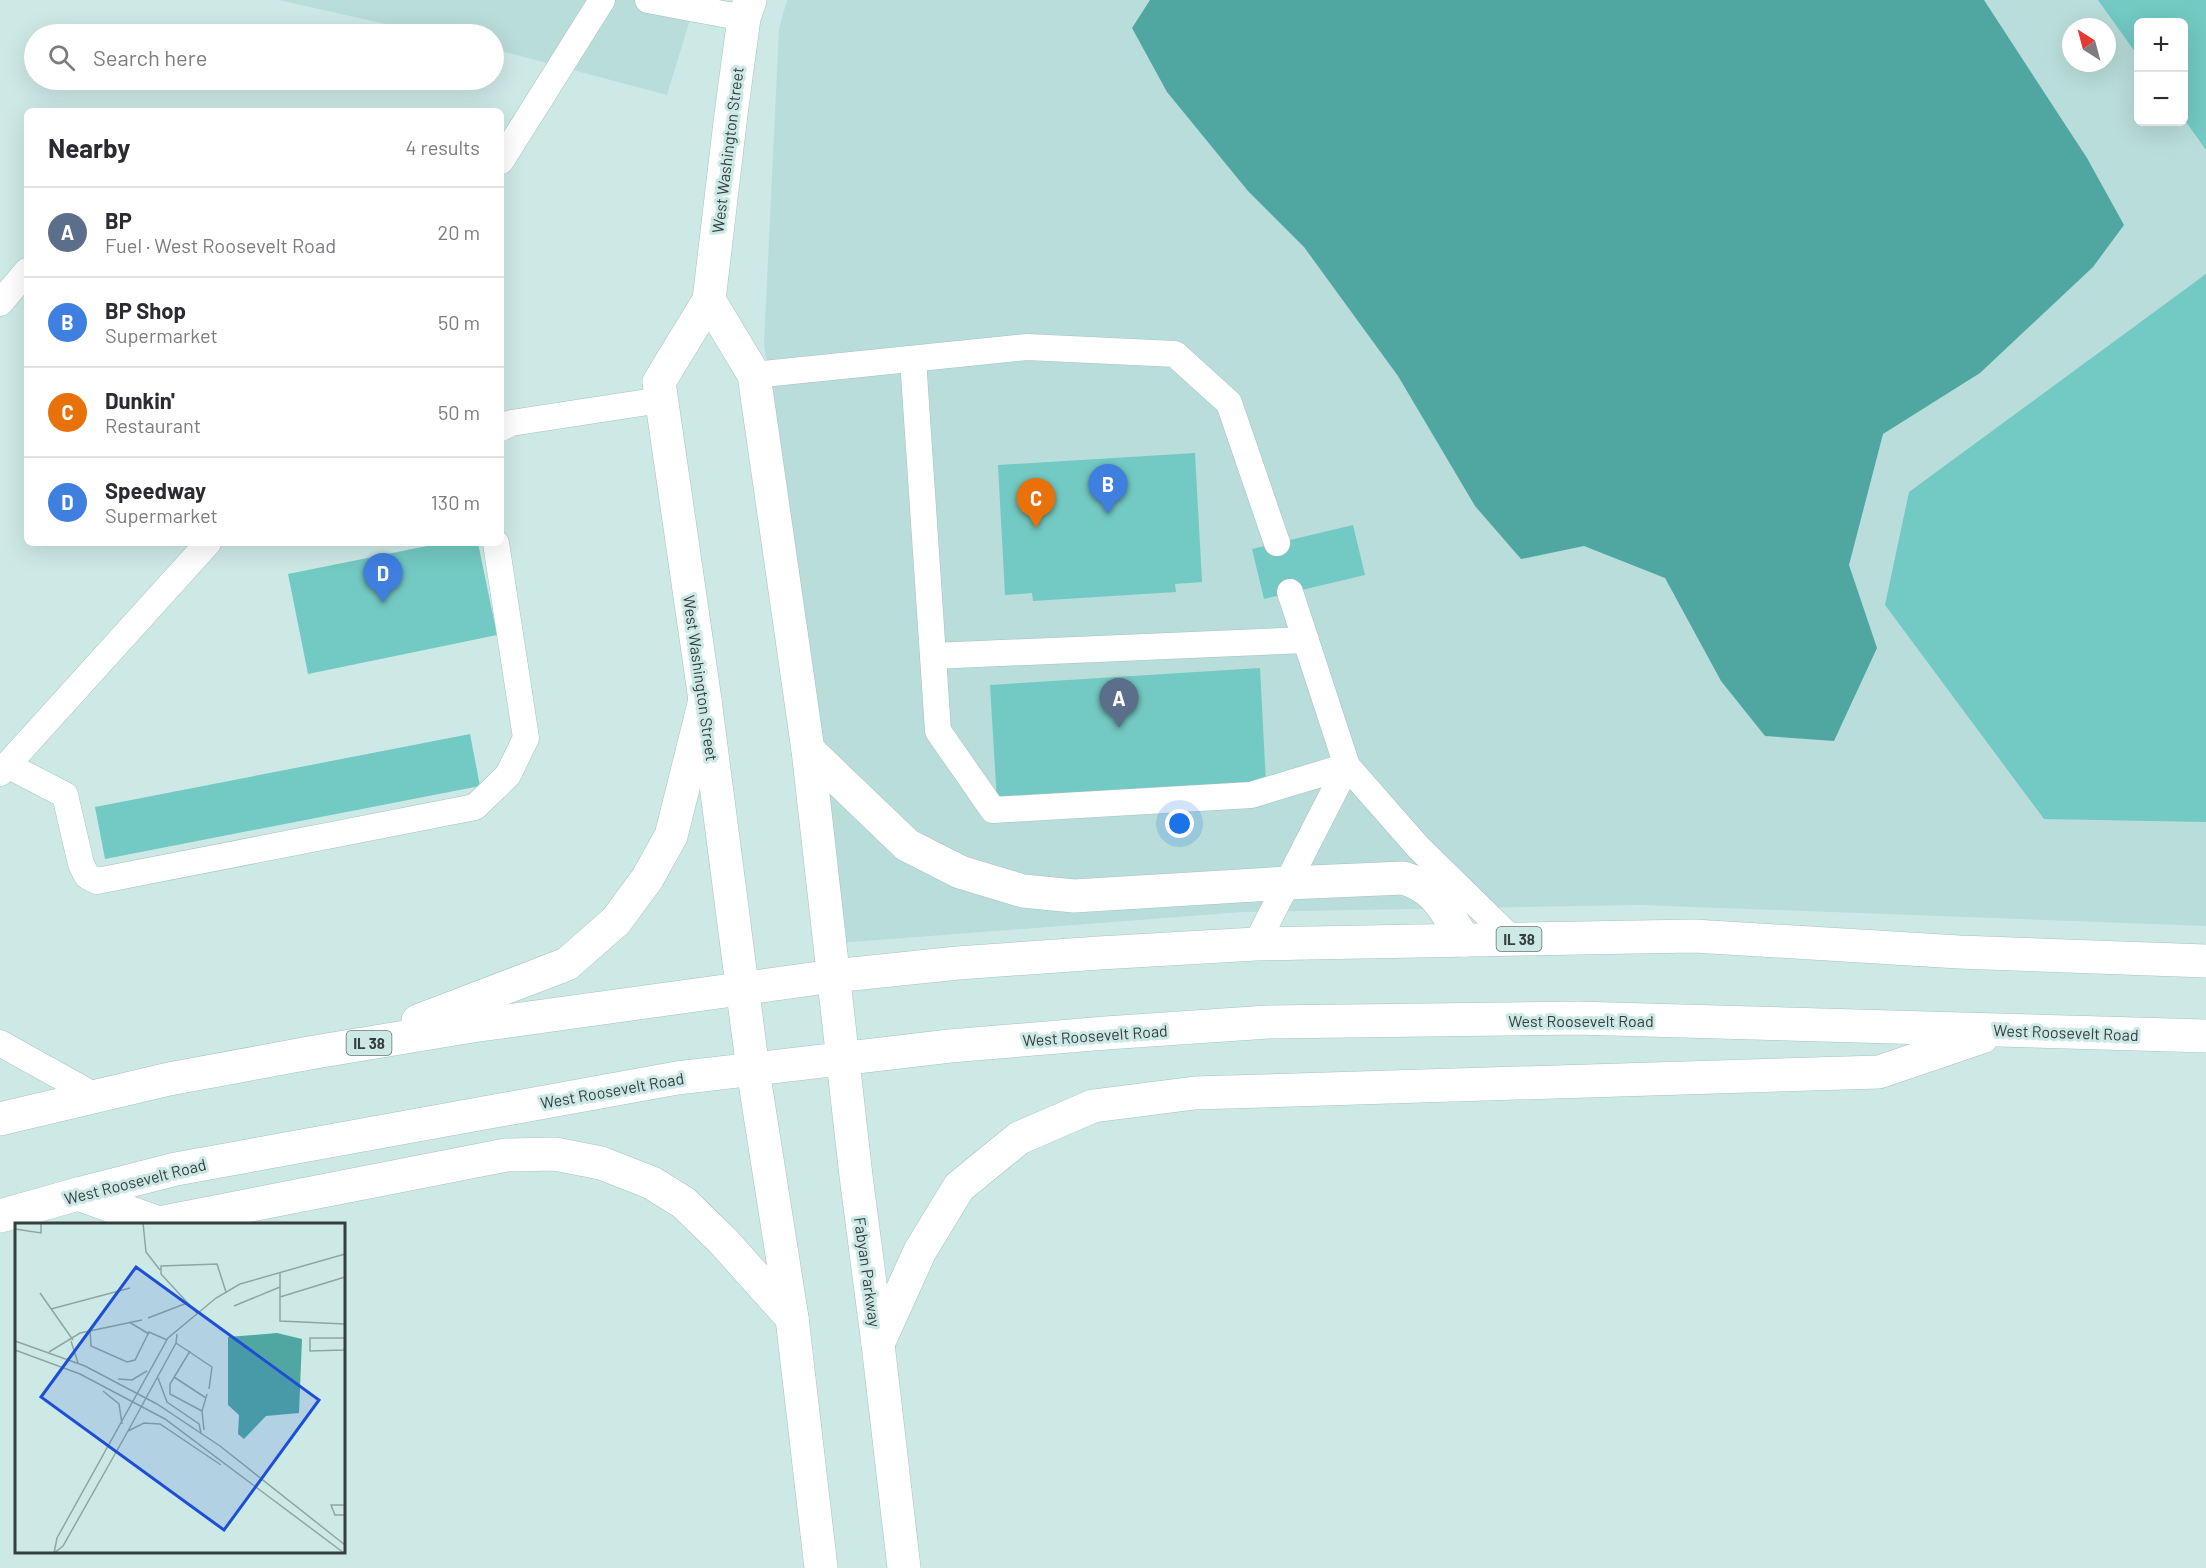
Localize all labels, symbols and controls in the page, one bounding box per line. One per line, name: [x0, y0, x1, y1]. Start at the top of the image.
north arrow: [2062, 18, 2116, 72]
map controls: [2134, 18, 2188, 126]
button: +: [2134, 18, 2188, 72]
search box: [24, 24, 504, 90]
icon: search: [45, 41, 78, 74]
text: Search here: [93, 44, 207, 70]
street label: West Washington Street: [707, 66, 747, 234]
button: −: [2134, 72, 2188, 126]
text: Nearby: [48, 132, 130, 163]
text: 4 results: [405, 135, 480, 159]
text: BP: [105, 207, 132, 233]
text: A: [61, 220, 74, 244]
text: 20 m: [437, 220, 480, 244]
text: Fuel · West Roosevelt Road: [105, 233, 336, 257]
text: BP Shop: [105, 297, 186, 323]
text: B: [61, 310, 74, 334]
text: 50 m: [438, 310, 480, 334]
text: Supermarket: [105, 323, 218, 347]
text: Dunkin': [105, 387, 175, 413]
text: C: [61, 400, 74, 424]
text: 50 m: [438, 400, 480, 424]
text: Restaurant: [105, 413, 201, 437]
pin: B: [1088, 464, 1128, 514]
text: Speedway: [105, 477, 206, 503]
pin: C: [1016, 478, 1056, 528]
text: D: [61, 490, 74, 514]
text: 130 m: [431, 490, 480, 514]
text: Supermarket: [105, 503, 218, 527]
pin: D: [364, 554, 403, 603]
street label: West Washington Street: [680, 594, 722, 762]
pin: A: [1100, 678, 1138, 728]
your location: [1165, 809, 1194, 838]
road number: IL 38: [1496, 927, 1541, 951]
street label: West Roosevelt Road: [1508, 1011, 1654, 1030]
street label: West Roosevelt Road: [1022, 1020, 1168, 1050]
street label: West Roosevelt Road: [1993, 1020, 2139, 1044]
road number: IL 38: [346, 1031, 392, 1055]
street label: West Roosevelt Road: [539, 1068, 685, 1112]
street label: West Roosevelt Road: [62, 1154, 208, 1208]
street label: Fabyan Parkway: [851, 1216, 885, 1329]
inset map: [15, 1223, 345, 1553]

